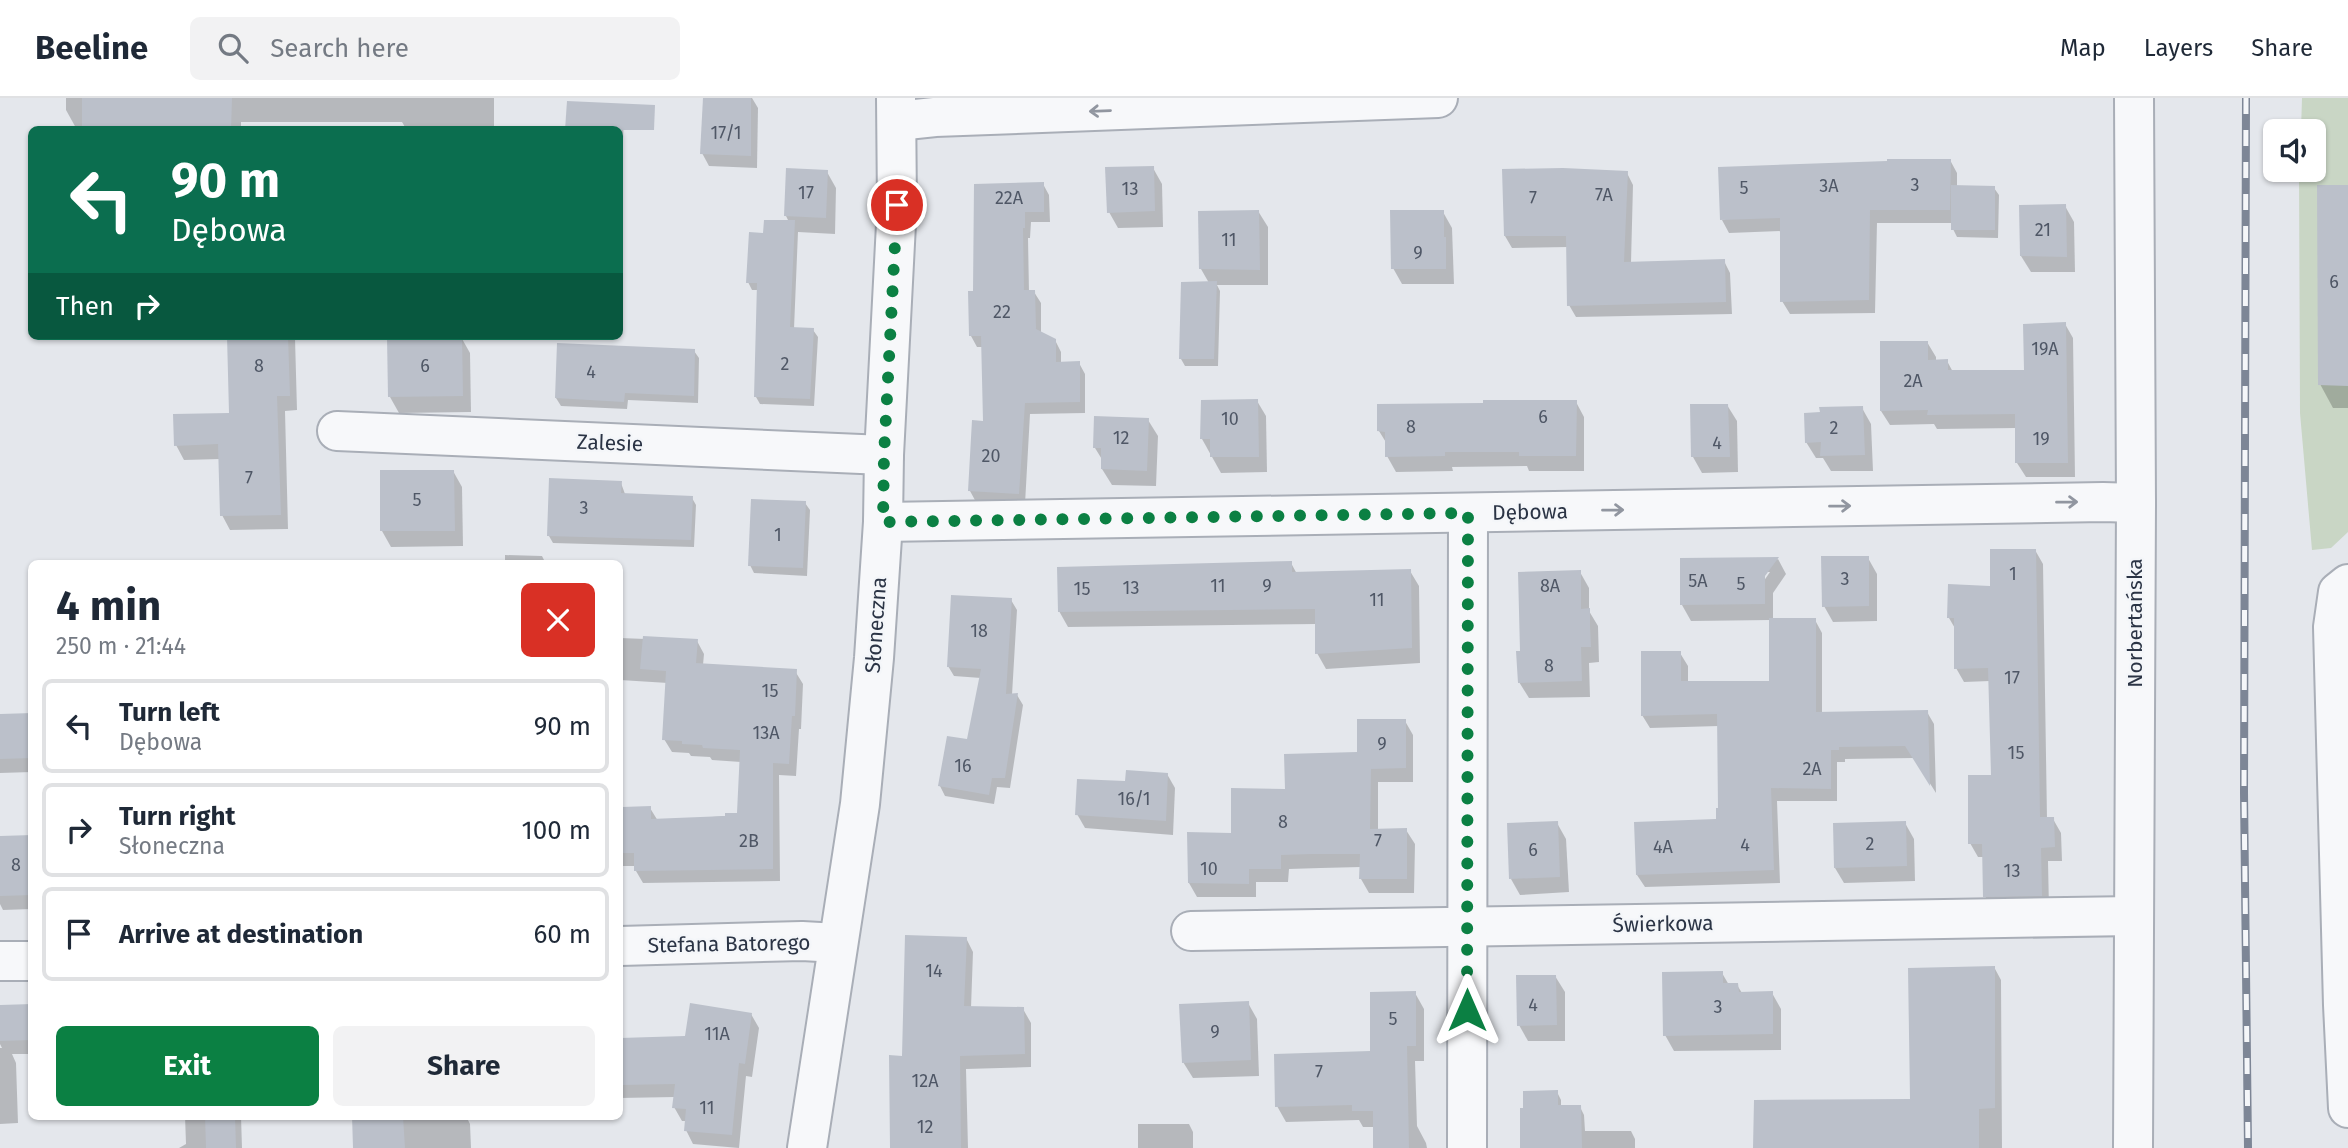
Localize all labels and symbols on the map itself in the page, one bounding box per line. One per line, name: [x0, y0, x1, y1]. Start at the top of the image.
one-way arrow: [1089, 104, 1112, 117]
house number: 17/1: [710, 122, 742, 144]
house number: 3: [1911, 174, 1919, 196]
pin: [867, 175, 927, 235]
house number: 3A: [1819, 175, 1839, 197]
house number: 5: [1739, 177, 1749, 199]
house number: 13: [1122, 178, 1138, 200]
house number: 17: [798, 182, 814, 204]
house number: 7A: [1595, 184, 1614, 206]
house number: 22A: [995, 187, 1024, 209]
house number: 7: [1529, 187, 1537, 209]
house number: 21: [2035, 219, 2051, 241]
house number: 11: [1221, 229, 1237, 251]
house number: 9: [1413, 242, 1423, 264]
house number: 6: [2329, 271, 2339, 293]
house number: 22: [993, 301, 1011, 323]
house number: 19A: [2031, 338, 2059, 360]
house number: 2: [781, 353, 790, 375]
house number: 8: [254, 355, 264, 377]
house number: 6: [420, 355, 430, 377]
house number: 4: [586, 361, 596, 383]
house number: 2A: [1903, 370, 1923, 392]
house number: 6: [1538, 406, 1548, 428]
house number: 10: [1221, 408, 1239, 430]
house number: 8: [1406, 416, 1416, 438]
house number: 2: [1830, 417, 1839, 439]
house number: 12: [1113, 427, 1129, 449]
house number: 19: [2032, 428, 2050, 450]
street label: Zalesie: [576, 429, 644, 457]
house number: 4: [1712, 432, 1722, 454]
house number: 20: [982, 445, 1000, 467]
house number: 7: [245, 467, 253, 489]
house number: 5: [412, 489, 422, 511]
one-way arrow: [2056, 496, 2079, 509]
house number: 3: [580, 497, 588, 519]
street label: Dębowa: [1492, 498, 1568, 526]
one-way arrow: [1828, 499, 1851, 513]
one-way arrow: [1601, 503, 1624, 517]
house number: 1: [774, 524, 782, 546]
street label: Norbertańska: [2122, 558, 2148, 688]
house number: 1: [2009, 563, 2017, 585]
house number: 3: [1841, 568, 1849, 590]
house number: 5A: [1688, 570, 1708, 592]
house number: 5: [1736, 573, 1746, 595]
house number: 11: [1210, 575, 1226, 597]
house number: 9: [1262, 575, 1272, 597]
house number: 8A: [1540, 575, 1561, 597]
street label: Słoneczna: [860, 576, 892, 674]
house number: 13: [1123, 577, 1139, 599]
house number: 15: [1074, 578, 1090, 600]
house number: 11: [1369, 589, 1385, 611]
house number: 18: [970, 620, 988, 642]
house number: 8: [1544, 655, 1554, 677]
house number: 17: [2004, 667, 2020, 689]
house number: 15: [762, 680, 778, 702]
house number: 13A: [752, 722, 780, 744]
house number: 9: [1377, 733, 1387, 755]
house number: 15: [2008, 742, 2024, 764]
house number: 16: [954, 755, 972, 777]
house number: 2A: [1802, 758, 1822, 780]
house number: 16/1: [1117, 788, 1151, 810]
house number: 8: [1278, 811, 1288, 833]
house number: 2B: [739, 830, 759, 852]
house number: 7: [1374, 830, 1382, 852]
house number: 2: [1866, 833, 1875, 855]
house number: 4: [1740, 834, 1750, 856]
house number: 4A: [1653, 836, 1674, 858]
house number: 6: [1528, 839, 1538, 861]
house number: 8: [11, 854, 21, 876]
house number: 10: [1200, 858, 1218, 880]
house number: 13: [2004, 860, 2020, 882]
street label: Świerkowa: [1612, 910, 1714, 938]
street label: Stefana Batorego: [647, 930, 811, 958]
house number: 14: [925, 960, 943, 982]
position arrow: [1430, 973, 1504, 1047]
house number: 4: [1528, 994, 1538, 1016]
house number: 3: [1714, 996, 1722, 1018]
house number: 5: [1388, 1008, 1398, 1030]
house number: 9: [1210, 1021, 1220, 1043]
house number: 11A: [704, 1023, 731, 1045]
house number: 7: [1315, 1061, 1323, 1083]
house number: 12A: [911, 1070, 939, 1092]
house number: 11: [699, 1097, 715, 1119]
house number: 12: [917, 1116, 933, 1138]

